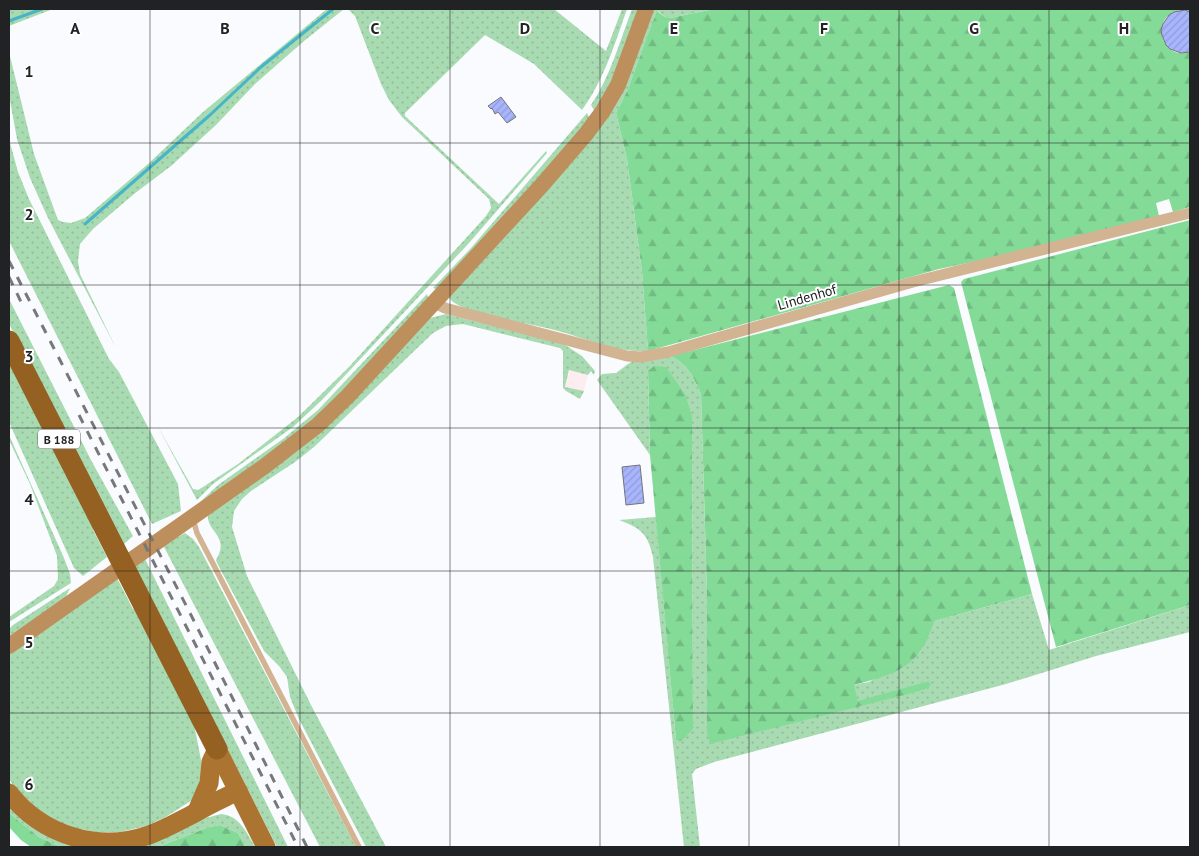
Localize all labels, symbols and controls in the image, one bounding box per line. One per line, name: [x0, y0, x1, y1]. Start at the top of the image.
text: A: [70, 18, 80, 38]
text: B: [220, 18, 230, 38]
text: C: [371, 18, 380, 38]
text: D: [520, 18, 530, 38]
text: E: [670, 18, 678, 38]
text: F: [820, 18, 828, 38]
text: G: [969, 18, 979, 38]
text: H: [1119, 18, 1129, 38]
text: 1: [24, 61, 34, 81]
text: 2: [24, 204, 34, 224]
street label: Lindenhof: [775, 280, 839, 314]
text: 3: [24, 346, 34, 366]
road number: B 188: [38, 429, 80, 448]
text: 4: [24, 489, 34, 509]
text: 5: [24, 632, 34, 652]
text: 6: [24, 774, 34, 794]

